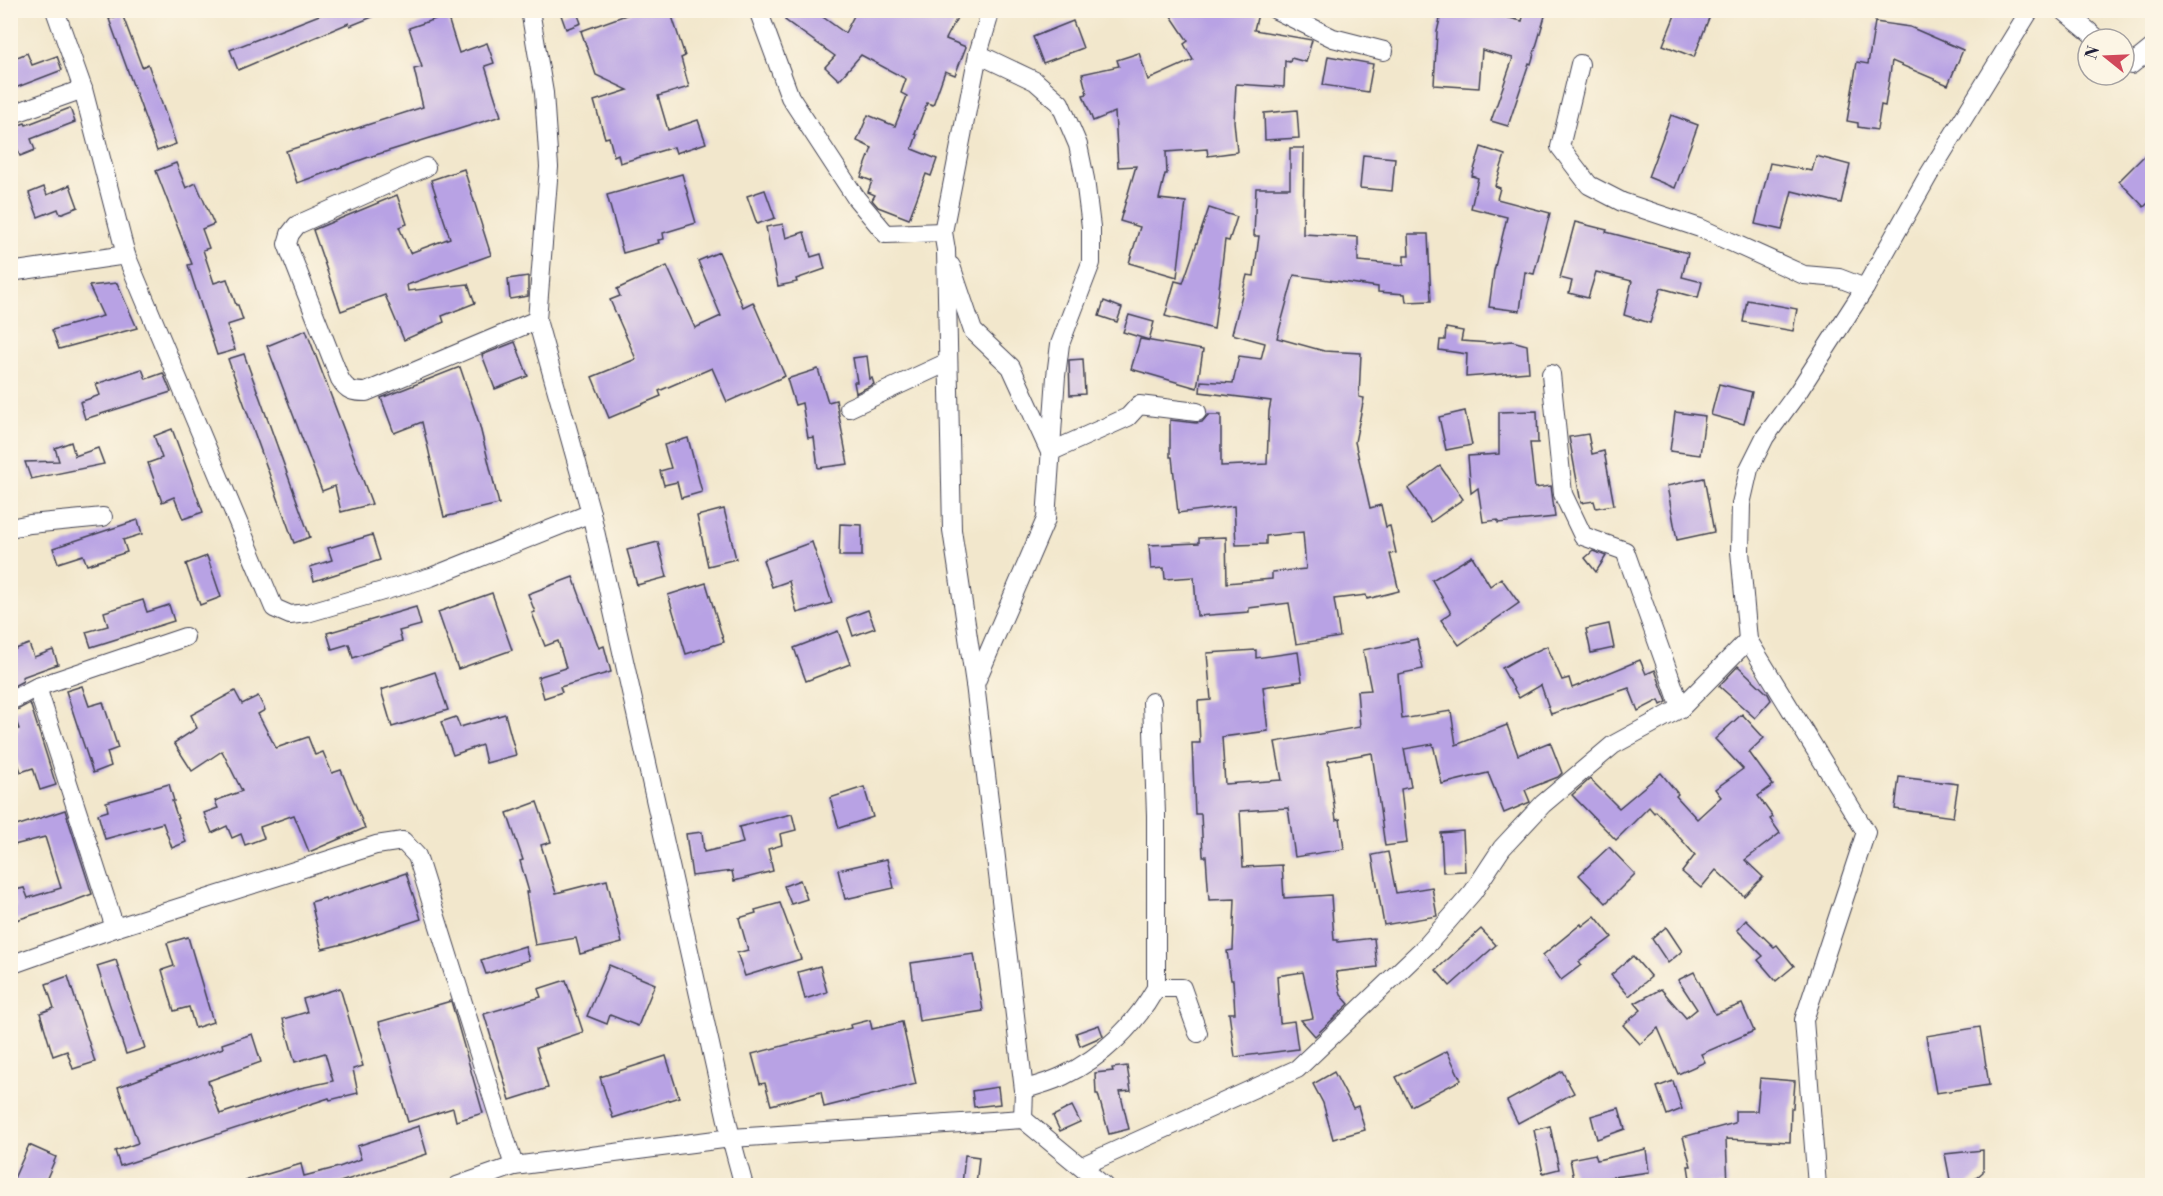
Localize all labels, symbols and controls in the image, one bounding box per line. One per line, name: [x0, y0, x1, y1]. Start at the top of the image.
north arrow: [2076, 27, 2136, 87]
text: N: [2081, 43, 2104, 62]

